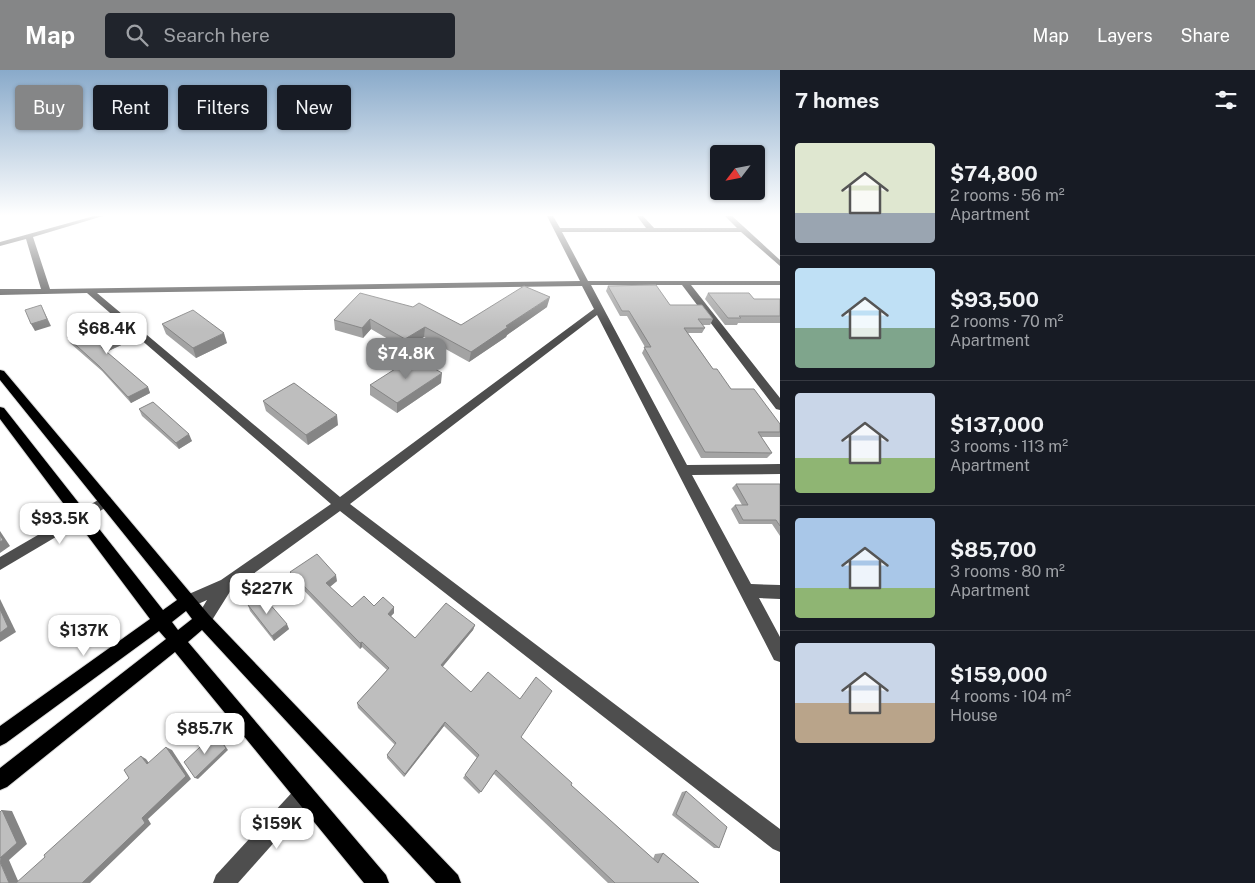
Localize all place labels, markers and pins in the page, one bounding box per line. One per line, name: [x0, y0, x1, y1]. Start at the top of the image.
pin: $68.4K: [66, 312, 148, 355]
pin: $74.8K: [365, 338, 447, 380]
pin: $93.5K: [19, 502, 101, 545]
pin: $227K: [232, 572, 302, 615]
pin: $137K: [49, 614, 119, 657]
pin: $85.7K: [164, 712, 246, 755]
pin: $159K: [242, 808, 312, 850]

